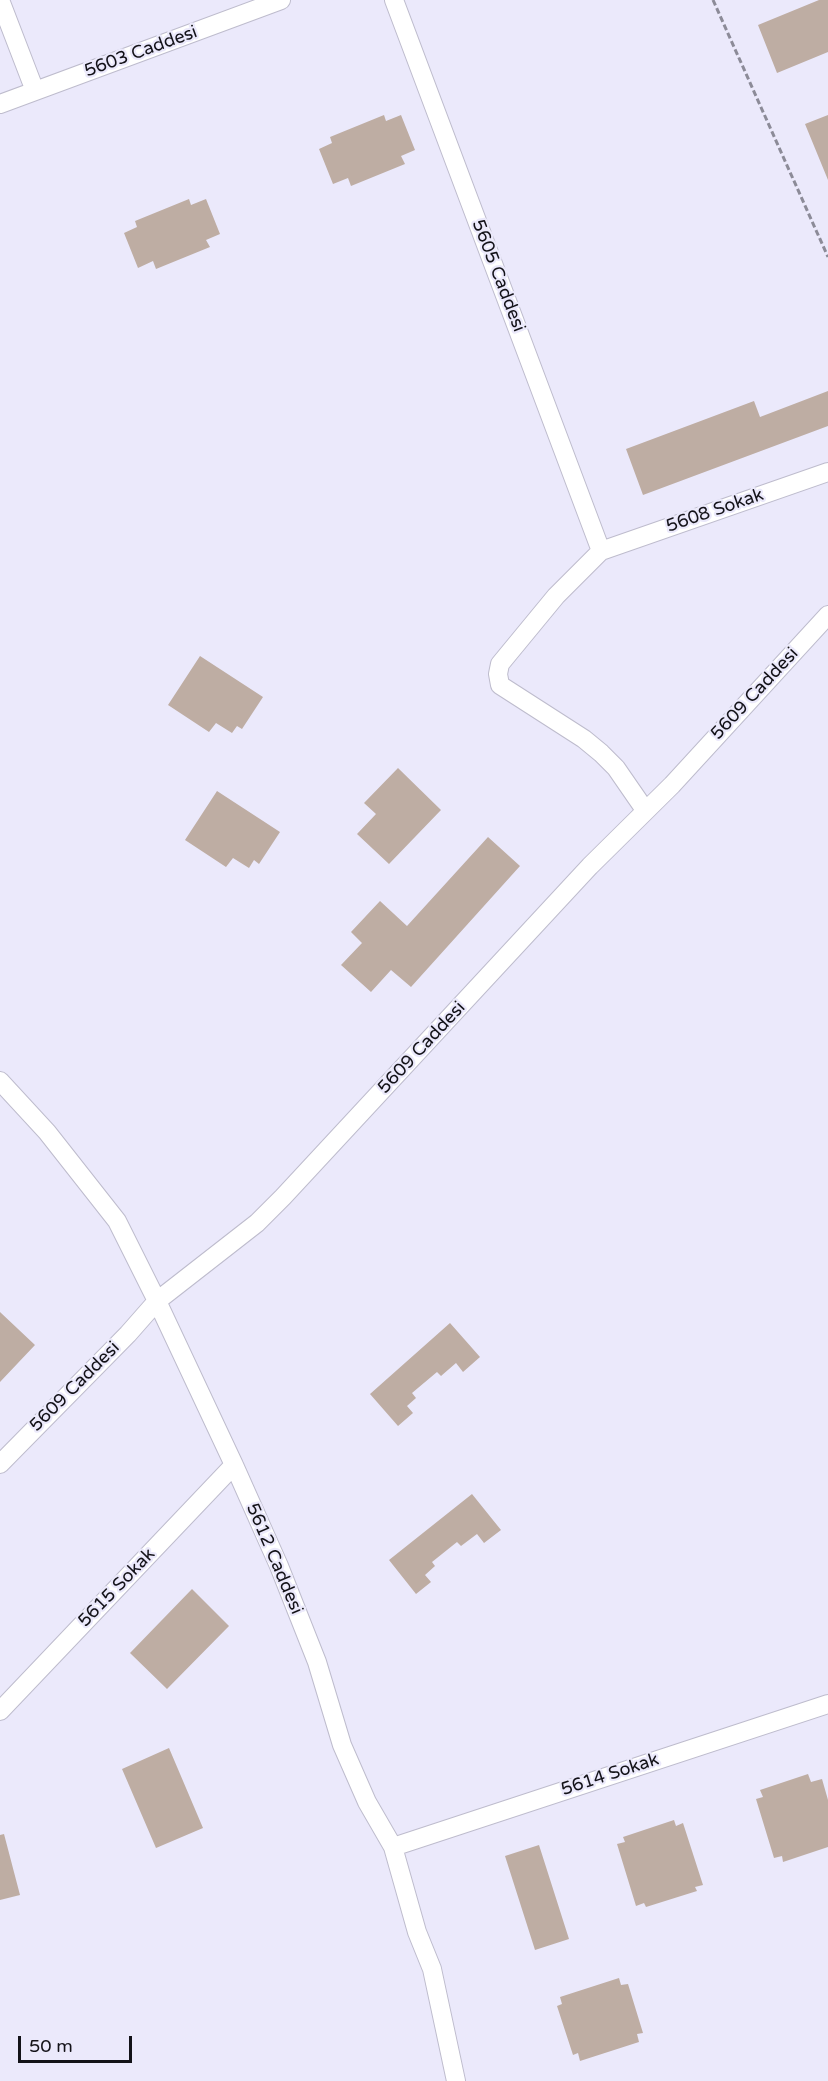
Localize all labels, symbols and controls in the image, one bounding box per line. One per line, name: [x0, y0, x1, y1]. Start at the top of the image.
street label: 5603 Caddesi: [82, 22, 200, 82]
street label: 5605 Caddesi: [467, 217, 529, 335]
street label: 5608 Sokak: [664, 484, 766, 538]
street label: 5609 Caddesi: [707, 643, 803, 745]
street label: 5609 Caddesi: [374, 997, 470, 1099]
street label: 5609 Caddesi: [25, 1337, 125, 1437]
street label: 5612 Caddesi: [241, 1500, 307, 1618]
street label: 5615 Sokak: [74, 1544, 160, 1632]
street label: 5614 Sokak: [558, 1749, 662, 1801]
scale bar: [21, 2024, 135, 2062]
text: 50 m: [29, 2035, 73, 2057]

